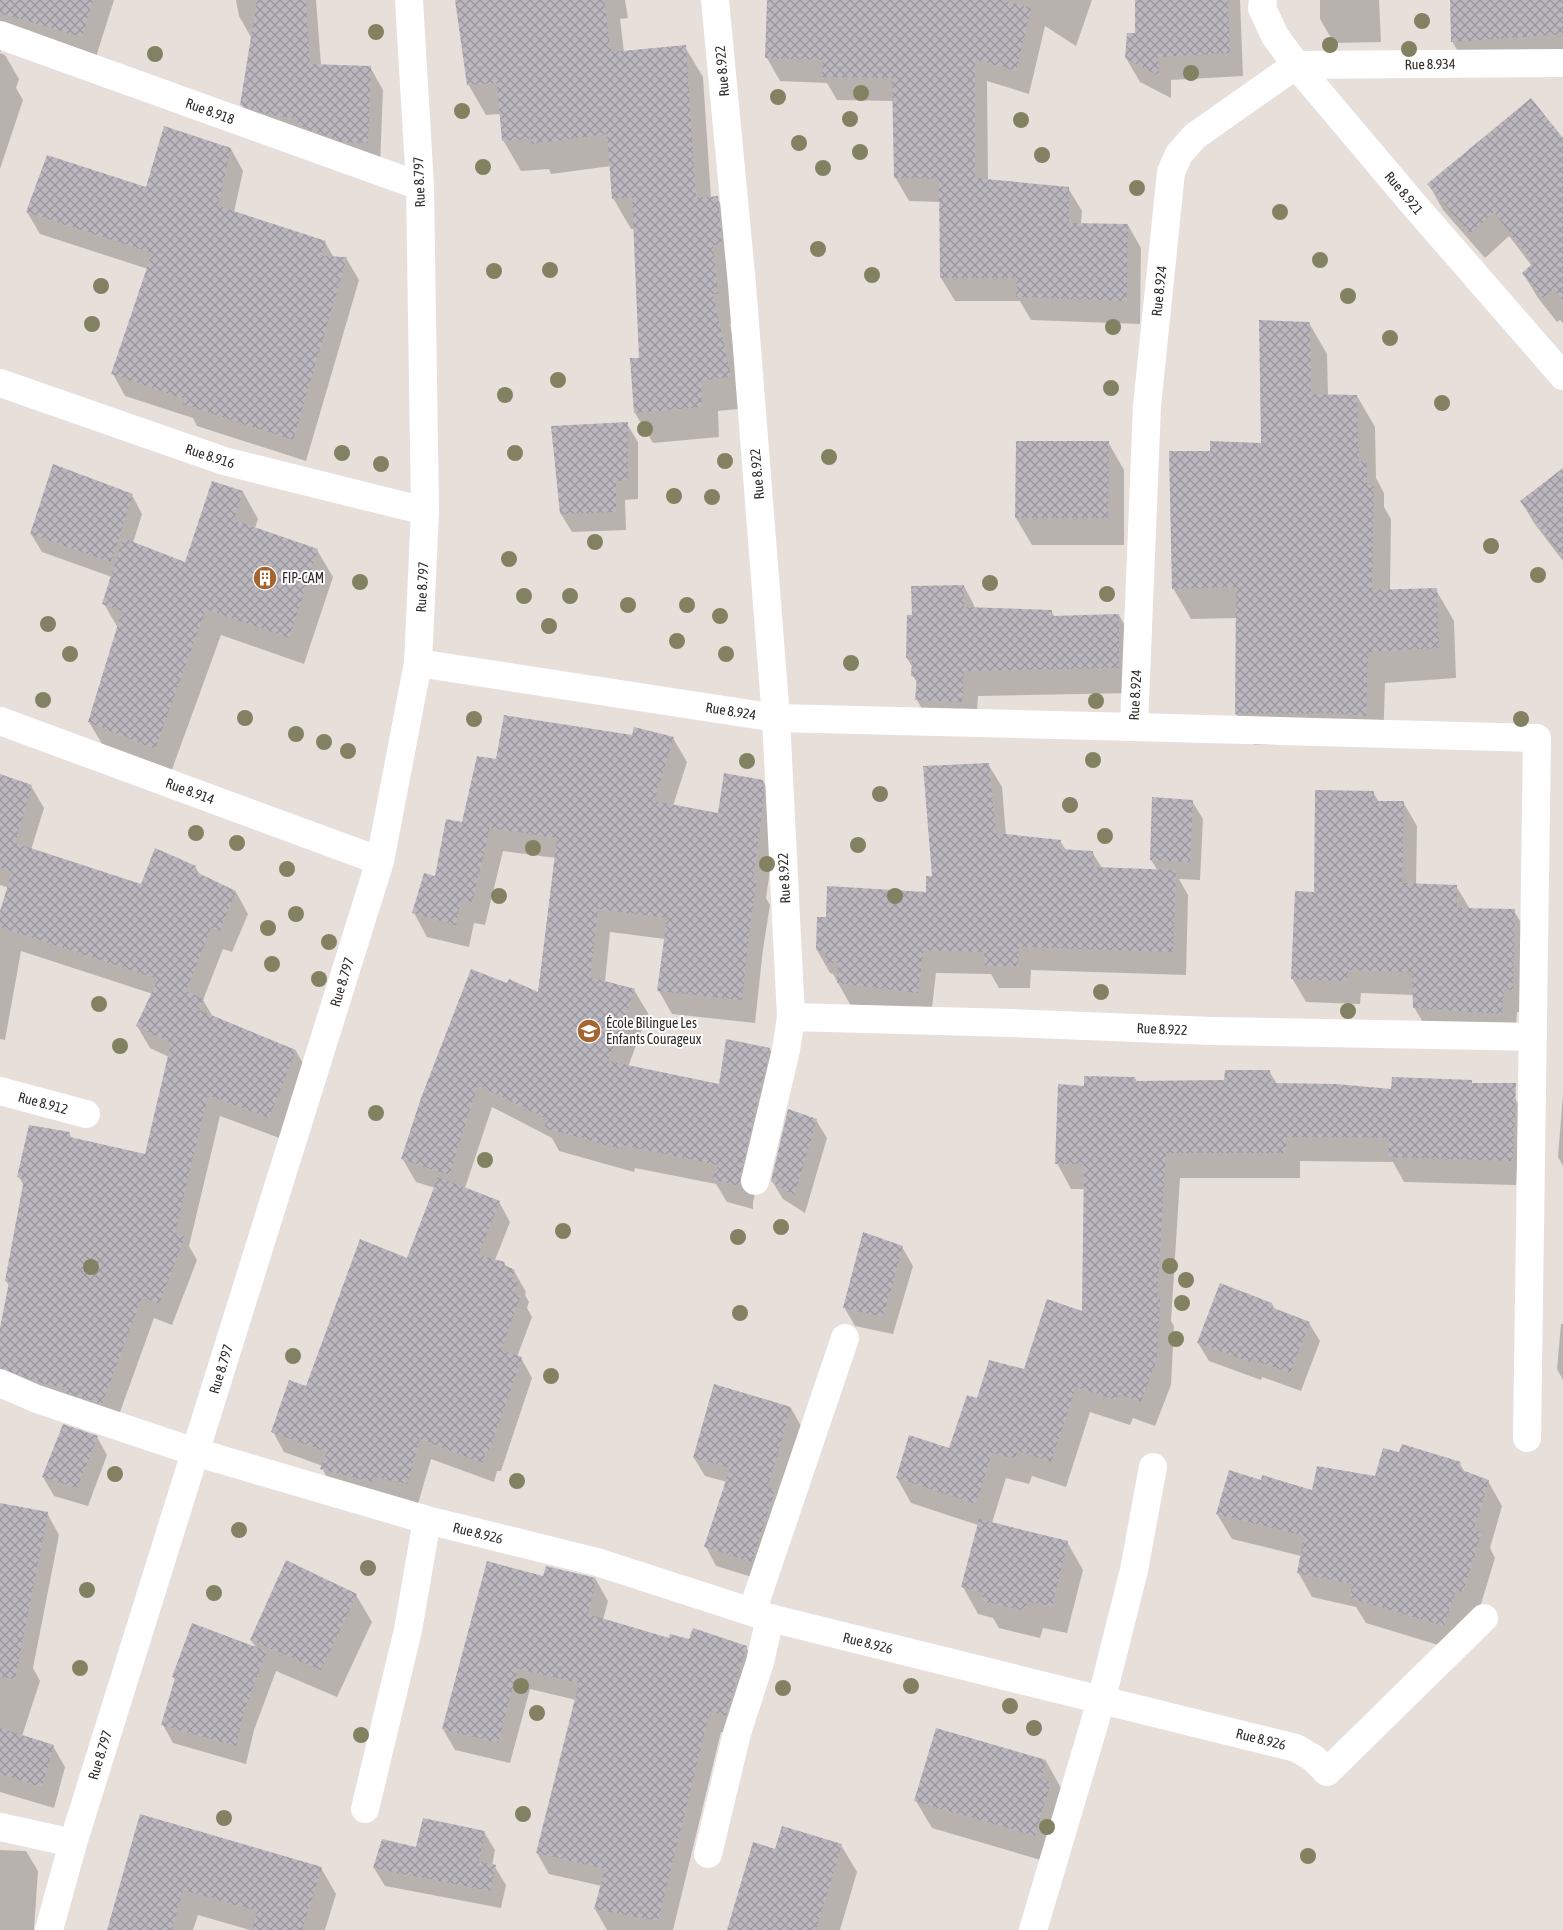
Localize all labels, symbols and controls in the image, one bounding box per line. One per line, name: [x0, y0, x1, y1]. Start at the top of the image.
street label: Rue 8.922: [712, 45, 732, 97]
street label: Rue 8.934: [1404, 56, 1456, 72]
street label: Rue 8.918: [183, 95, 237, 127]
street label: Rue 8.797: [410, 156, 428, 208]
street label: Rue 8.921: [1382, 168, 1426, 218]
street label: Rue 8.924: [1148, 264, 1170, 317]
street label: Rue 8.916: [183, 441, 237, 472]
street label: Rue 8.922: [747, 448, 767, 500]
street label: Rue 8.797: [413, 561, 431, 613]
building icon: FIP-CAM: [252, 565, 278, 591]
place label: FIP-CAM: [282, 570, 324, 586]
street label: Rue 8.924: [1126, 669, 1144, 721]
street label: Rue 8.924: [705, 699, 758, 723]
street label: Rue 8.914: [163, 775, 217, 807]
street label: Rue 8.922: [775, 852, 793, 904]
street label: Rue 8.797: [327, 955, 357, 1009]
place label: École Bilingue Les Enfants Courageux: [606, 1015, 702, 1047]
school or university icon: École Bilingue Les Enfants Courageux: [576, 1018, 602, 1044]
street label: Rue 8.922: [1136, 1020, 1188, 1038]
street label: Rue 8.912: [16, 1089, 70, 1117]
street label: Rue 8.797: [206, 1342, 236, 1396]
street label: Rue 8.926: [451, 1519, 505, 1547]
street label: Rue 8.926: [841, 1629, 895, 1657]
street label: Rue 8.926: [1234, 1725, 1288, 1753]
street label: Rue 8.797: [85, 1728, 115, 1782]

